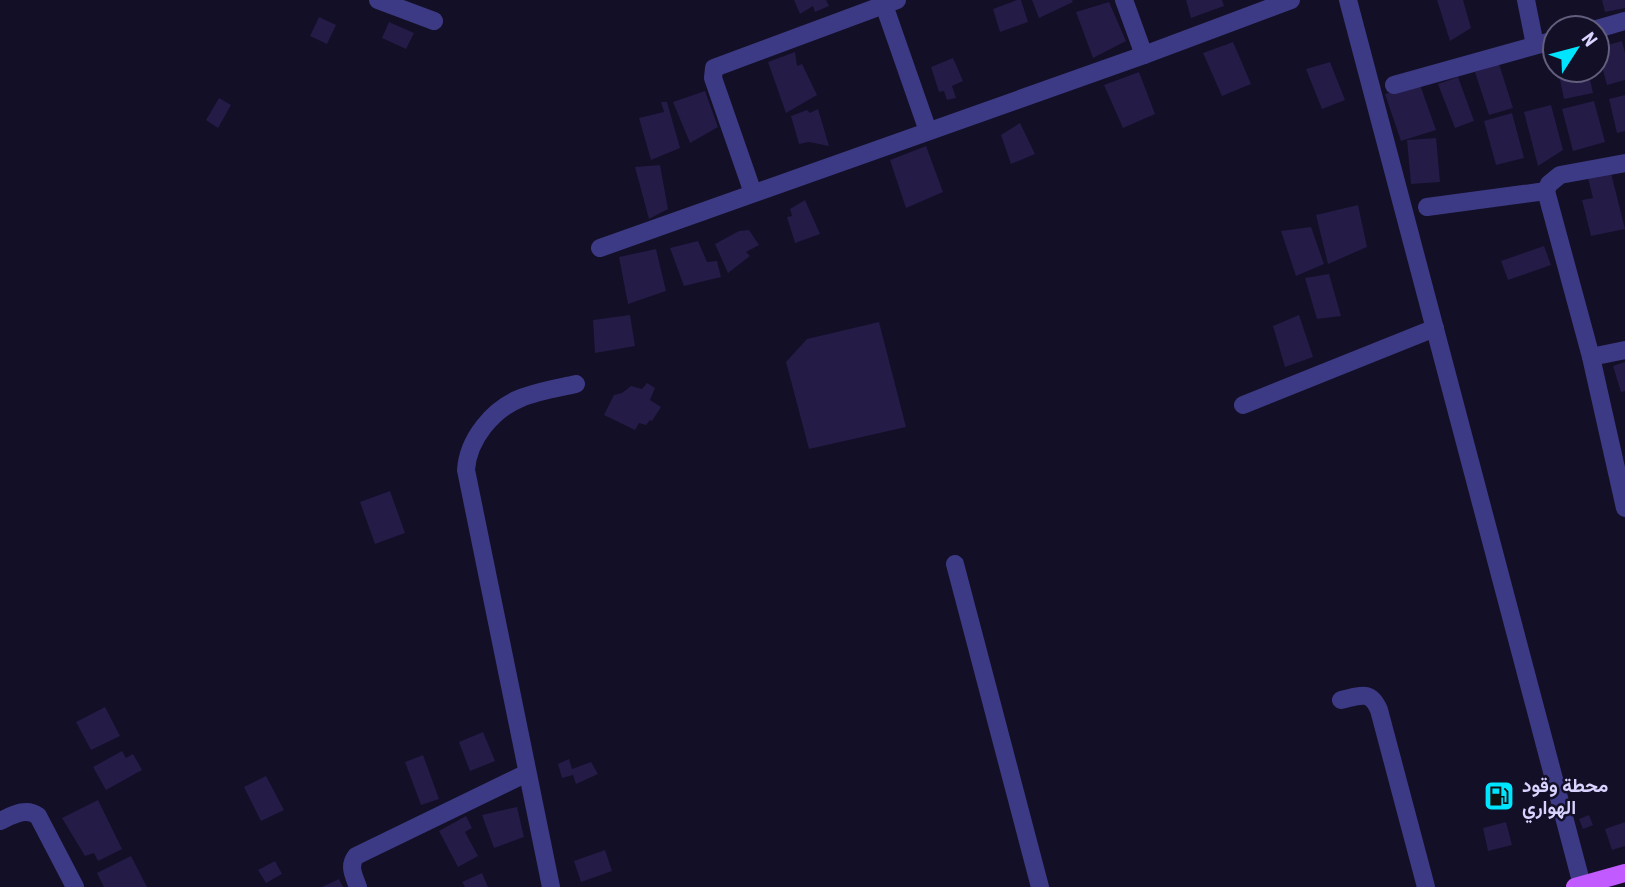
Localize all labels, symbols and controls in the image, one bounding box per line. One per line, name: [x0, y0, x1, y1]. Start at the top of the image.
north arrow: [1541, 14, 1611, 84]
text: N: [1577, 28, 1602, 51]
place label: محطة وقود الهواري: [1522, 774, 1608, 824]
fuel station icon: محطة وقود الهواري: [1482, 779, 1516, 813]

